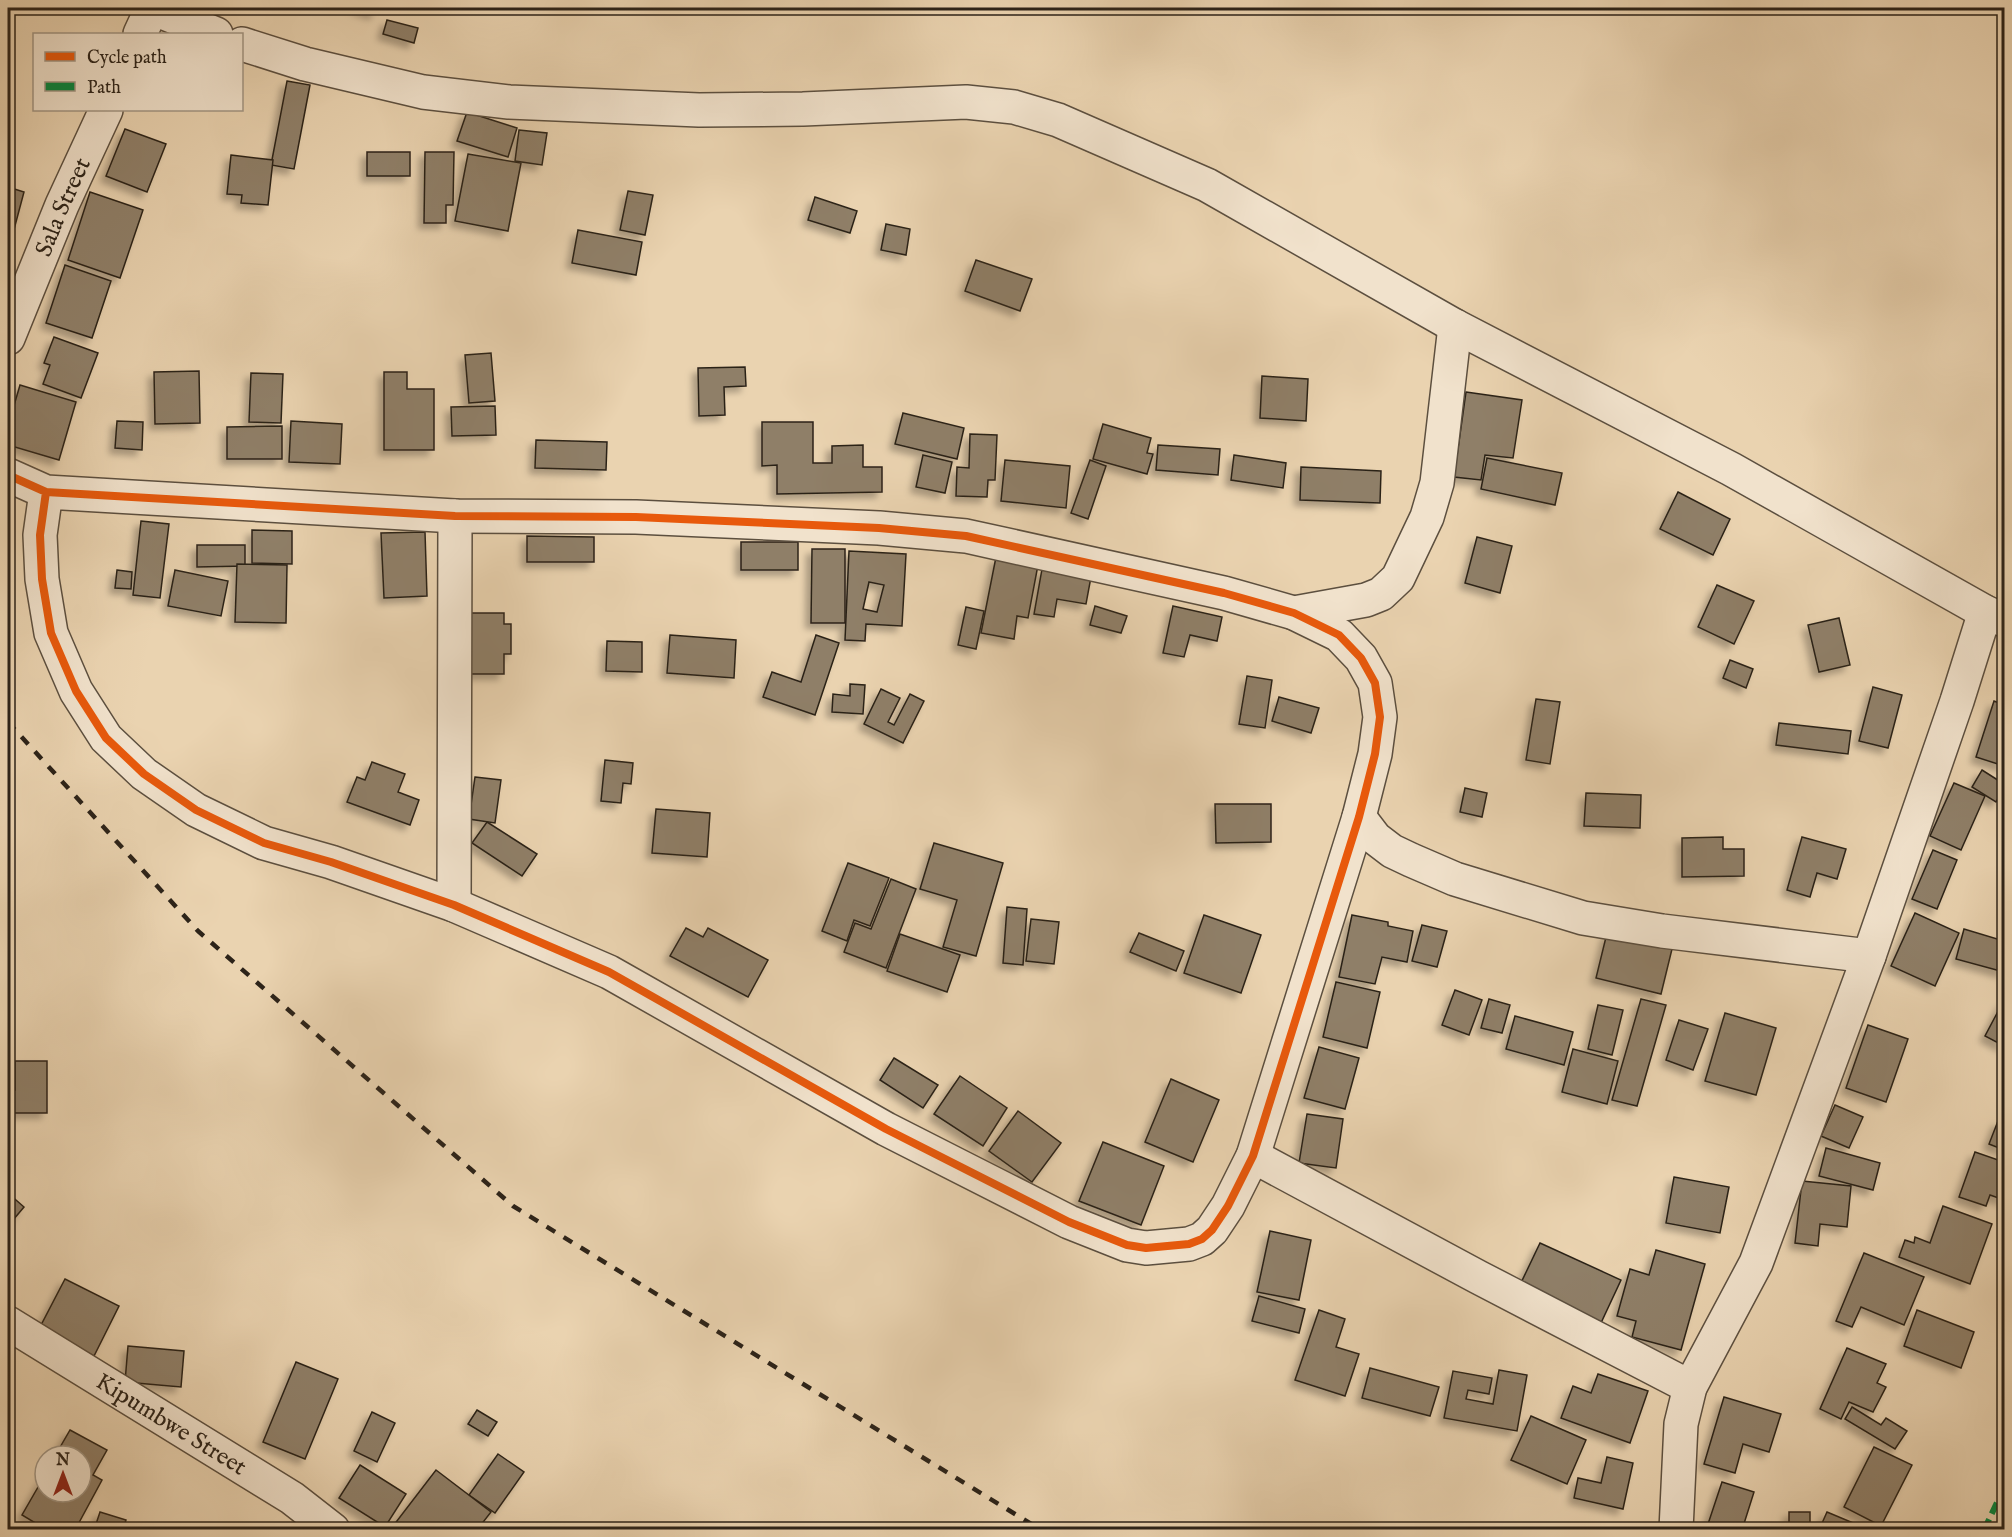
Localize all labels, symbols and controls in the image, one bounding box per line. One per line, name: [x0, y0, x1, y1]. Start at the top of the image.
legend: [33, 33, 243, 111]
text: Cycle path: [87, 47, 167, 70]
text: Path: [87, 77, 121, 100]
street label: Sala Street: [29, 153, 99, 261]
street label: Kipumbwe Street: [89, 1367, 252, 1483]
north arrow: [33, 1444, 93, 1504]
text: N: [55, 1451, 70, 1471]

